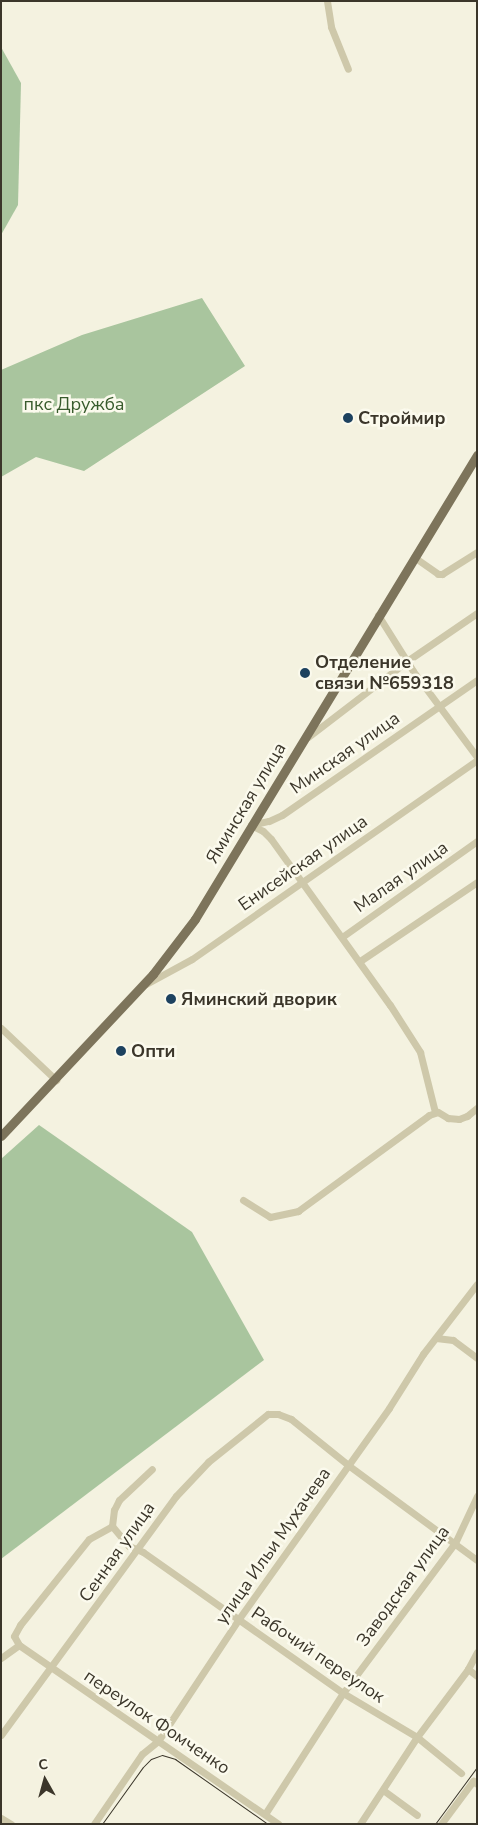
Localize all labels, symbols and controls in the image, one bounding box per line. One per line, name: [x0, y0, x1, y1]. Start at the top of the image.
park label: пкс Дружба: [23, 393, 125, 415]
place label: Строймир: [358, 407, 446, 429]
marker: Строймир: [342, 412, 354, 424]
place label: Отделение связи №659318: [315, 652, 454, 694]
marker: Отделение связи №659318: [299, 667, 311, 679]
street label: Минская улица: [286, 707, 404, 799]
street label: Яминская улица: [201, 739, 291, 867]
street label: Енисейская улица: [234, 810, 372, 916]
street label: Малая улица: [350, 837, 452, 917]
place label: Яминский дворик: [181, 988, 337, 1010]
marker: Яминский дворик: [165, 993, 177, 1005]
place label: Опти: [131, 1040, 175, 1062]
marker: Опти: [115, 1045, 127, 1057]
street label: улица Ильи Мухачева: [211, 1463, 335, 1629]
street label: Сенная улица: [75, 1498, 159, 1606]
street label: Заводская улица: [352, 1521, 454, 1651]
street label: Рабочий переулок: [247, 1602, 389, 1708]
street label: переулок Фомченко: [80, 1665, 234, 1779]
north arrow: [20, 1755, 70, 1805]
text: С: [37, 1755, 49, 1775]

